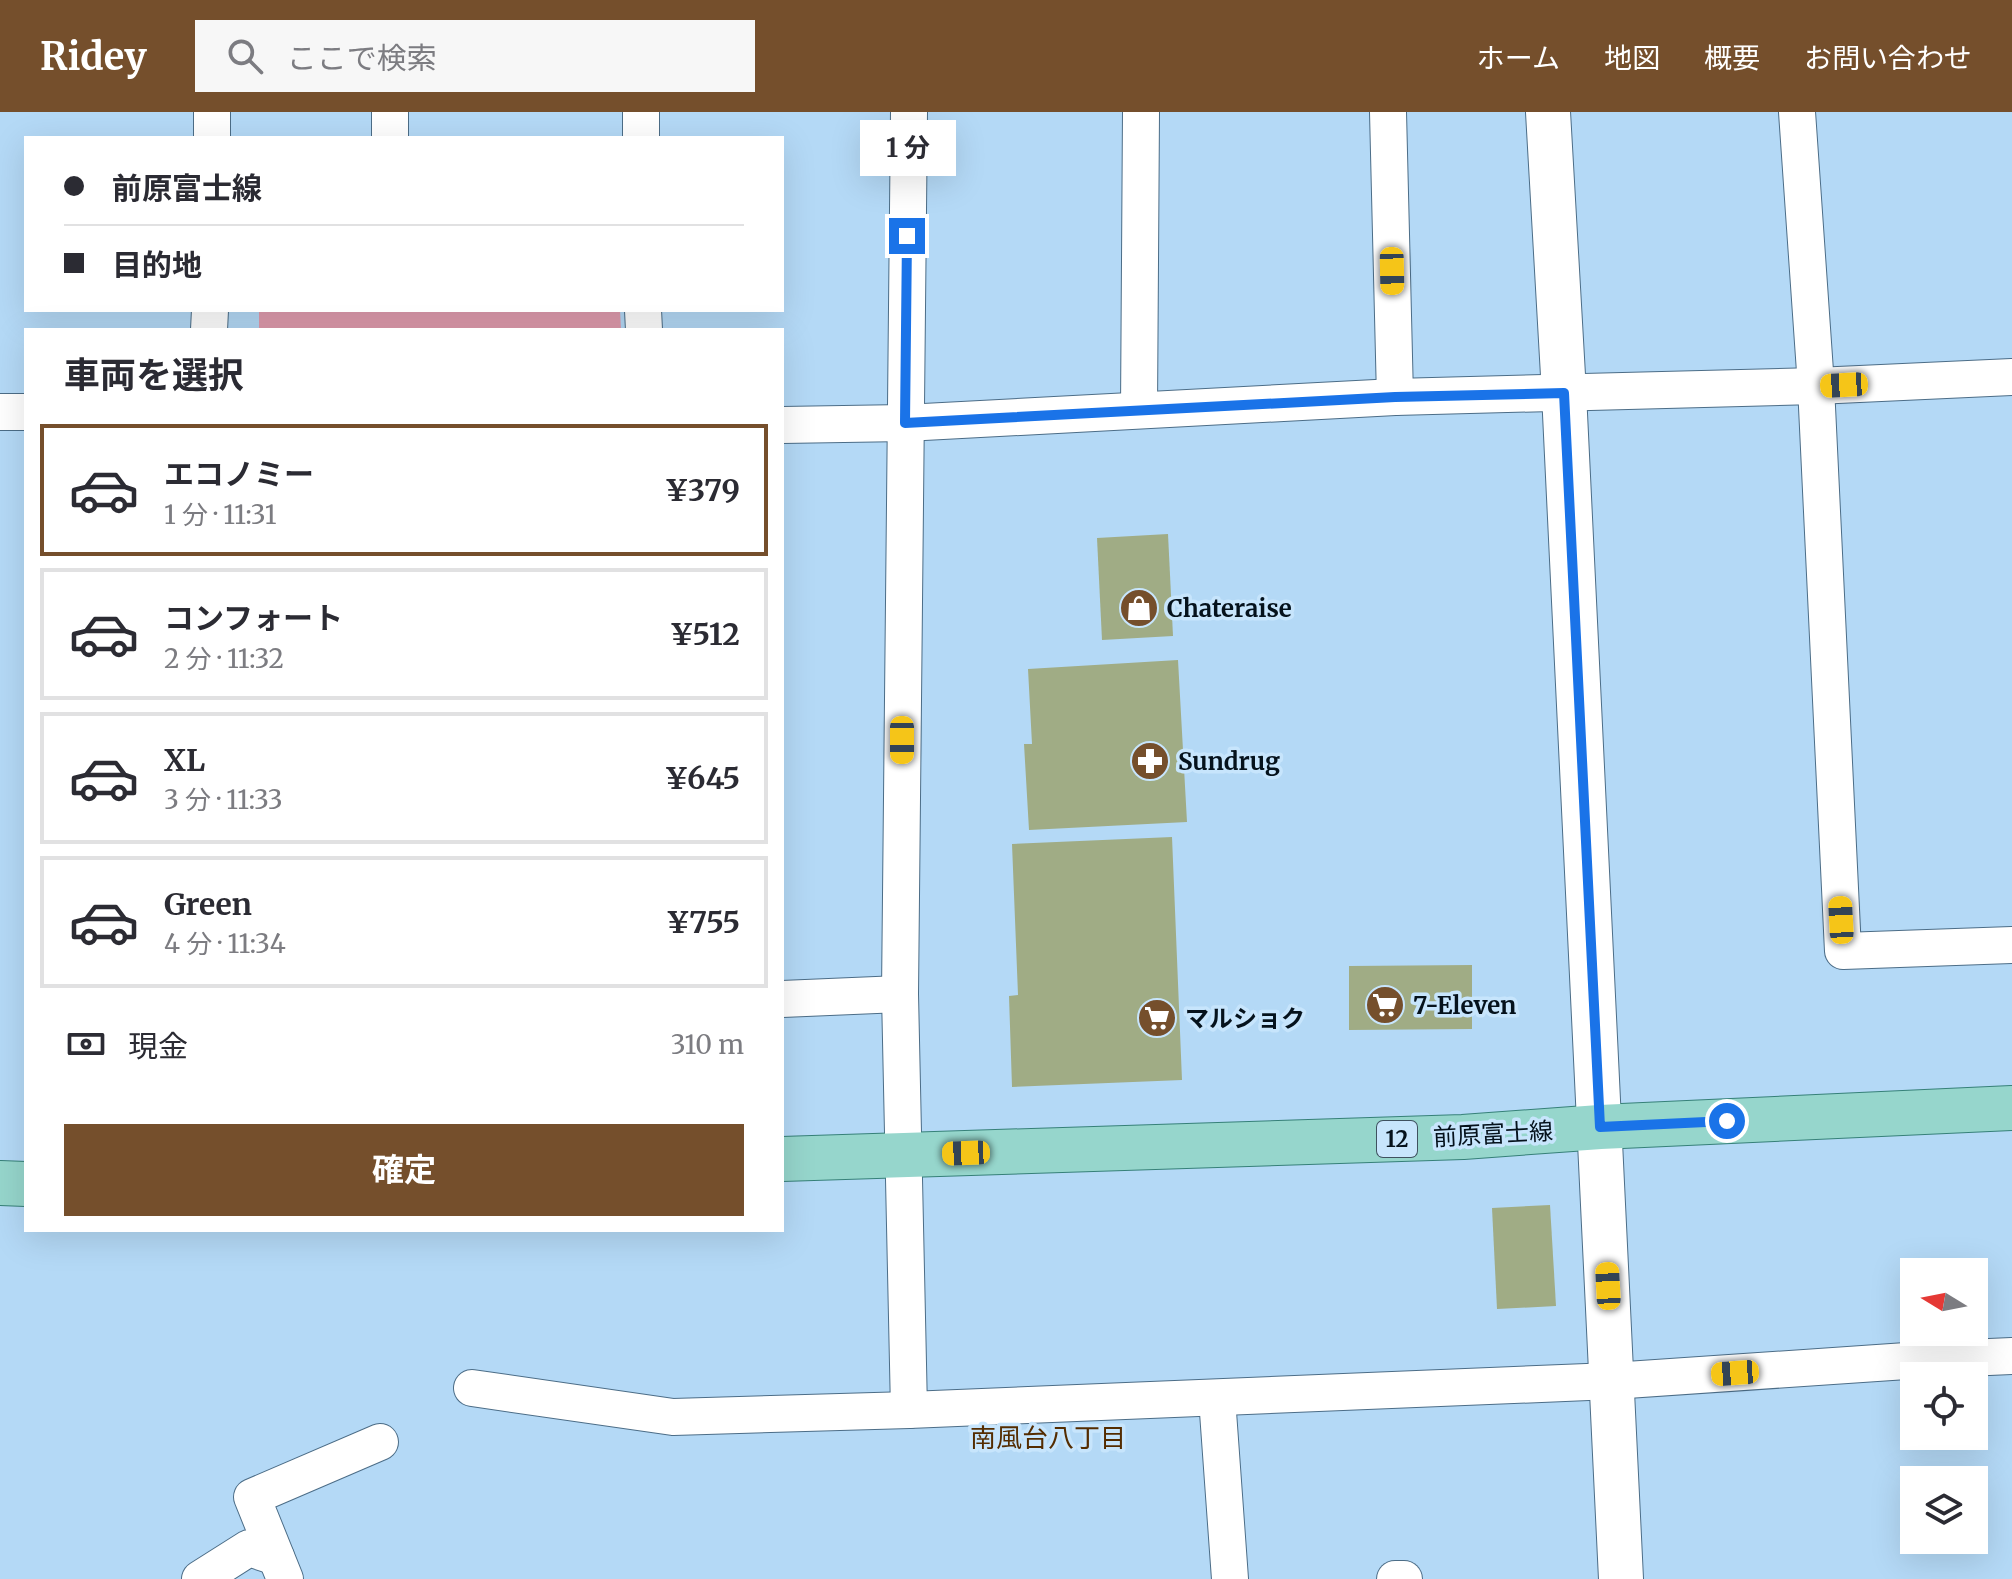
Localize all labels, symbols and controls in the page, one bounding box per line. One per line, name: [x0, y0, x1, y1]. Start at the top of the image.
search box: [195, 20, 755, 92]
text: Ridey: [40, 33, 147, 80]
icon: search: [223, 34, 267, 78]
text: ここで検索: [287, 39, 437, 77]
text: ホーム: [1477, 40, 1560, 76]
text: 地図: [1604, 40, 1660, 76]
text: 概要: [1704, 40, 1760, 76]
text: お問い合わせ: [1804, 40, 1972, 76]
callout: 1 分: [859, 120, 955, 176]
text: 1 分: [886, 131, 930, 164]
text: 前原富士線: [112, 169, 262, 207]
route end: [889, 218, 925, 254]
text: 目的地: [112, 246, 202, 284]
car: [1380, 247, 1404, 295]
text: 車両を選択: [64, 353, 244, 398]
car: [1819, 372, 1869, 398]
icon: car: [68, 454, 140, 526]
text: エコノミー: [164, 455, 314, 493]
text: ¥379: [665, 471, 740, 509]
text: 1 分 · 11:31: [164, 498, 276, 531]
shop icon: Chateraise: [1118, 587, 1160, 629]
place label: Chateraise: [1167, 593, 1292, 624]
icon: car: [68, 598, 140, 670]
text: コンフォート: [164, 599, 343, 637]
text: ¥512: [670, 615, 740, 653]
text: 2 分 · 11:32: [164, 642, 284, 675]
car: [890, 716, 914, 764]
pharmacy icon: Sundrug: [1129, 740, 1171, 782]
text: XL: [164, 741, 205, 779]
icon: car: [68, 742, 140, 814]
place label: Sundrug: [1178, 746, 1280, 777]
text: ¥645: [664, 759, 740, 797]
text: 3 分 · 11:33: [164, 783, 283, 816]
text: Green: [164, 885, 252, 923]
icon: car: [68, 886, 140, 958]
car: [1828, 895, 1854, 945]
text: ¥755: [666, 903, 740, 941]
text: 4 分 · 11:34: [164, 927, 286, 960]
supermarket icon: 7-Eleven: [1364, 984, 1406, 1026]
place label: 7-Eleven: [1413, 990, 1516, 1021]
supermarket icon: マルショク: [1136, 997, 1178, 1039]
place label: マルショク: [1185, 1003, 1305, 1034]
icon: cash: [64, 1022, 108, 1066]
text: 現金: [128, 1027, 188, 1065]
text: 310 m: [671, 1028, 744, 1061]
route start: [1709, 1103, 1745, 1139]
street label: 前原富士線: [1432, 1115, 1554, 1153]
road number: 12: [1377, 1121, 1417, 1157]
button: 確定: [64, 1124, 744, 1216]
car: [942, 1140, 990, 1166]
north arrow: [1900, 1258, 1988, 1346]
map controls: [1900, 1258, 1988, 1554]
car: [1595, 1261, 1621, 1311]
car: [1710, 1359, 1760, 1387]
button: locate: [1900, 1362, 1988, 1450]
district label: 南風台八丁目: [970, 1421, 1126, 1454]
button: layers: [1900, 1466, 1988, 1554]

